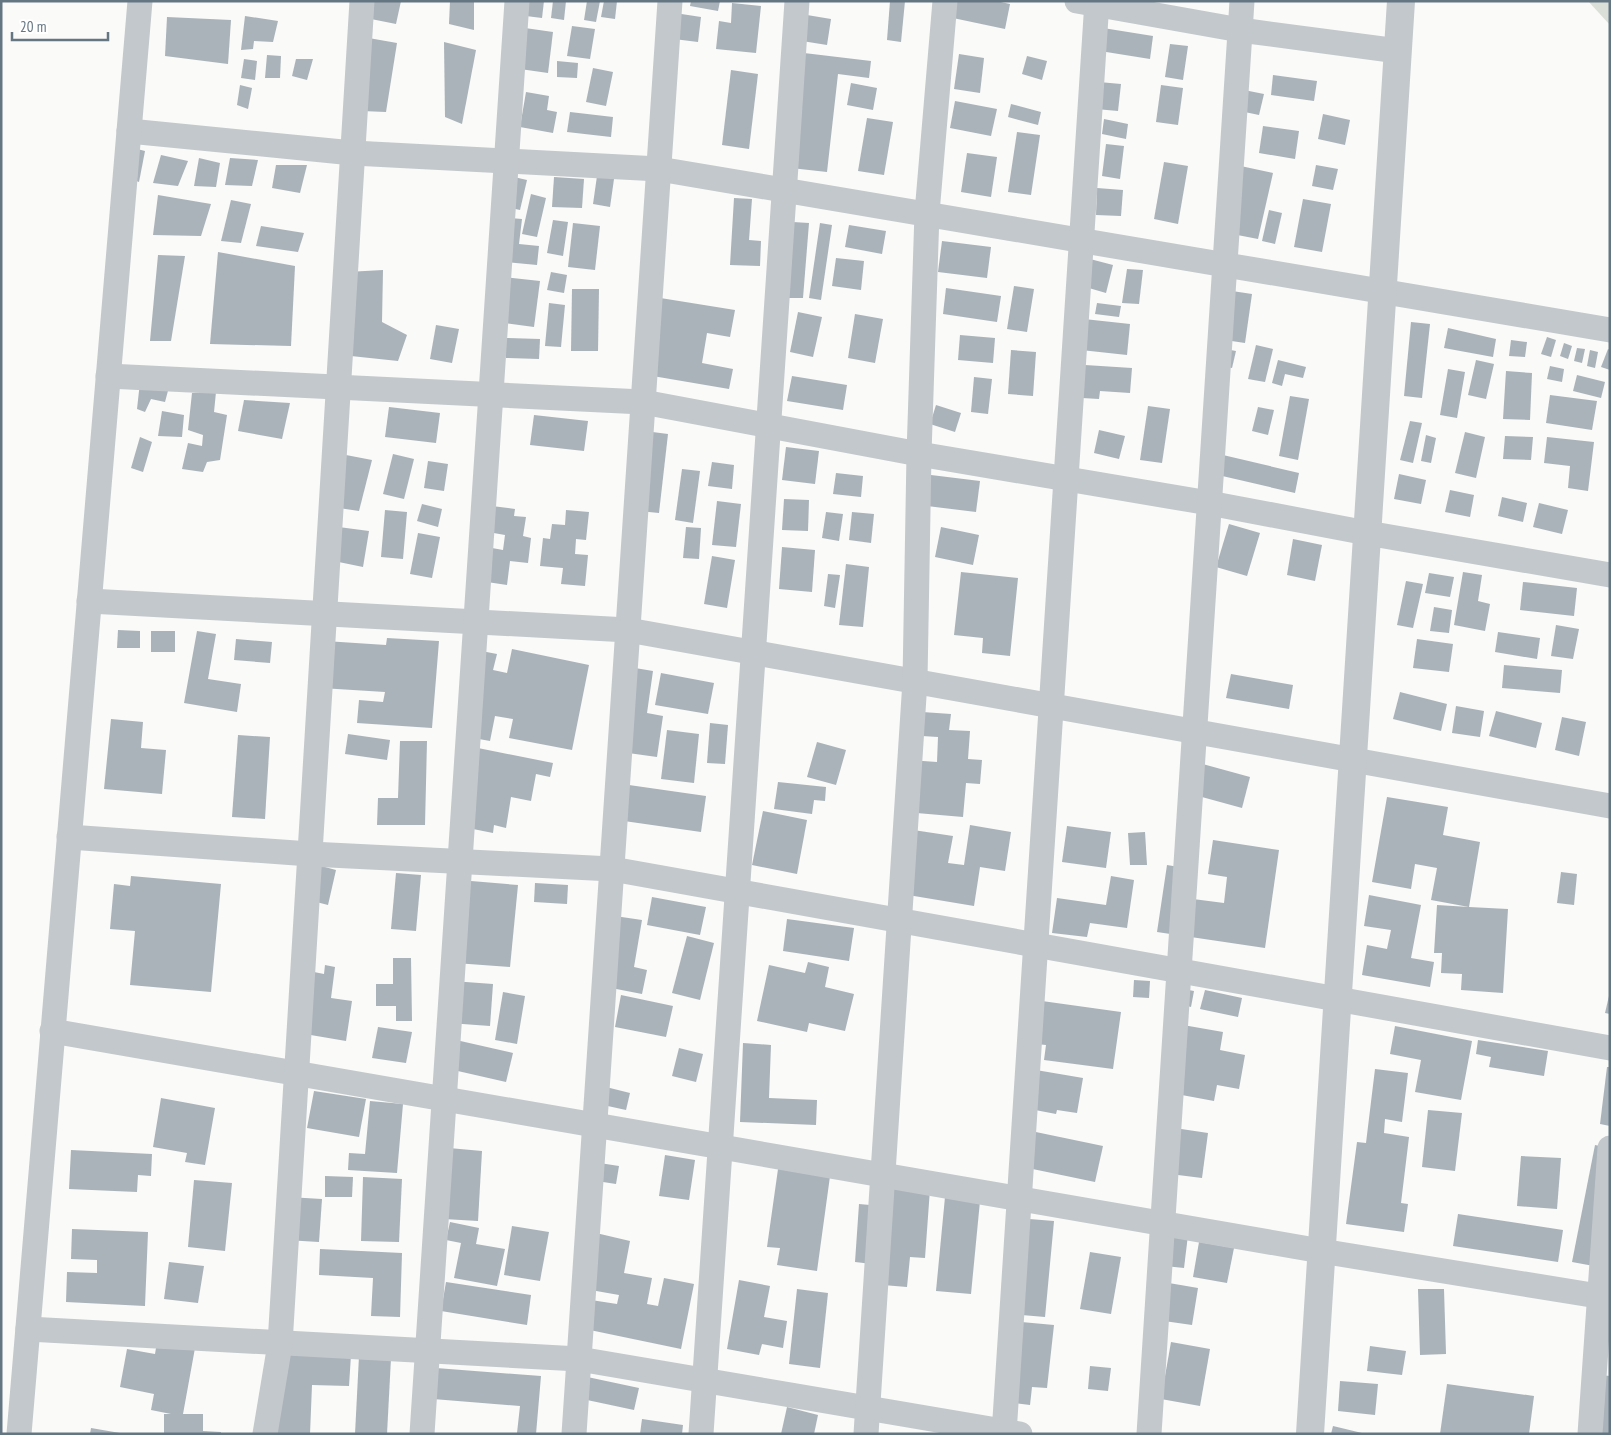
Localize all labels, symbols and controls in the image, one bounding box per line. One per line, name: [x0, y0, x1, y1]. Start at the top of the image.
scale bar: [12, 10, 109, 42]
text: 20 m: [20, 17, 46, 36]

